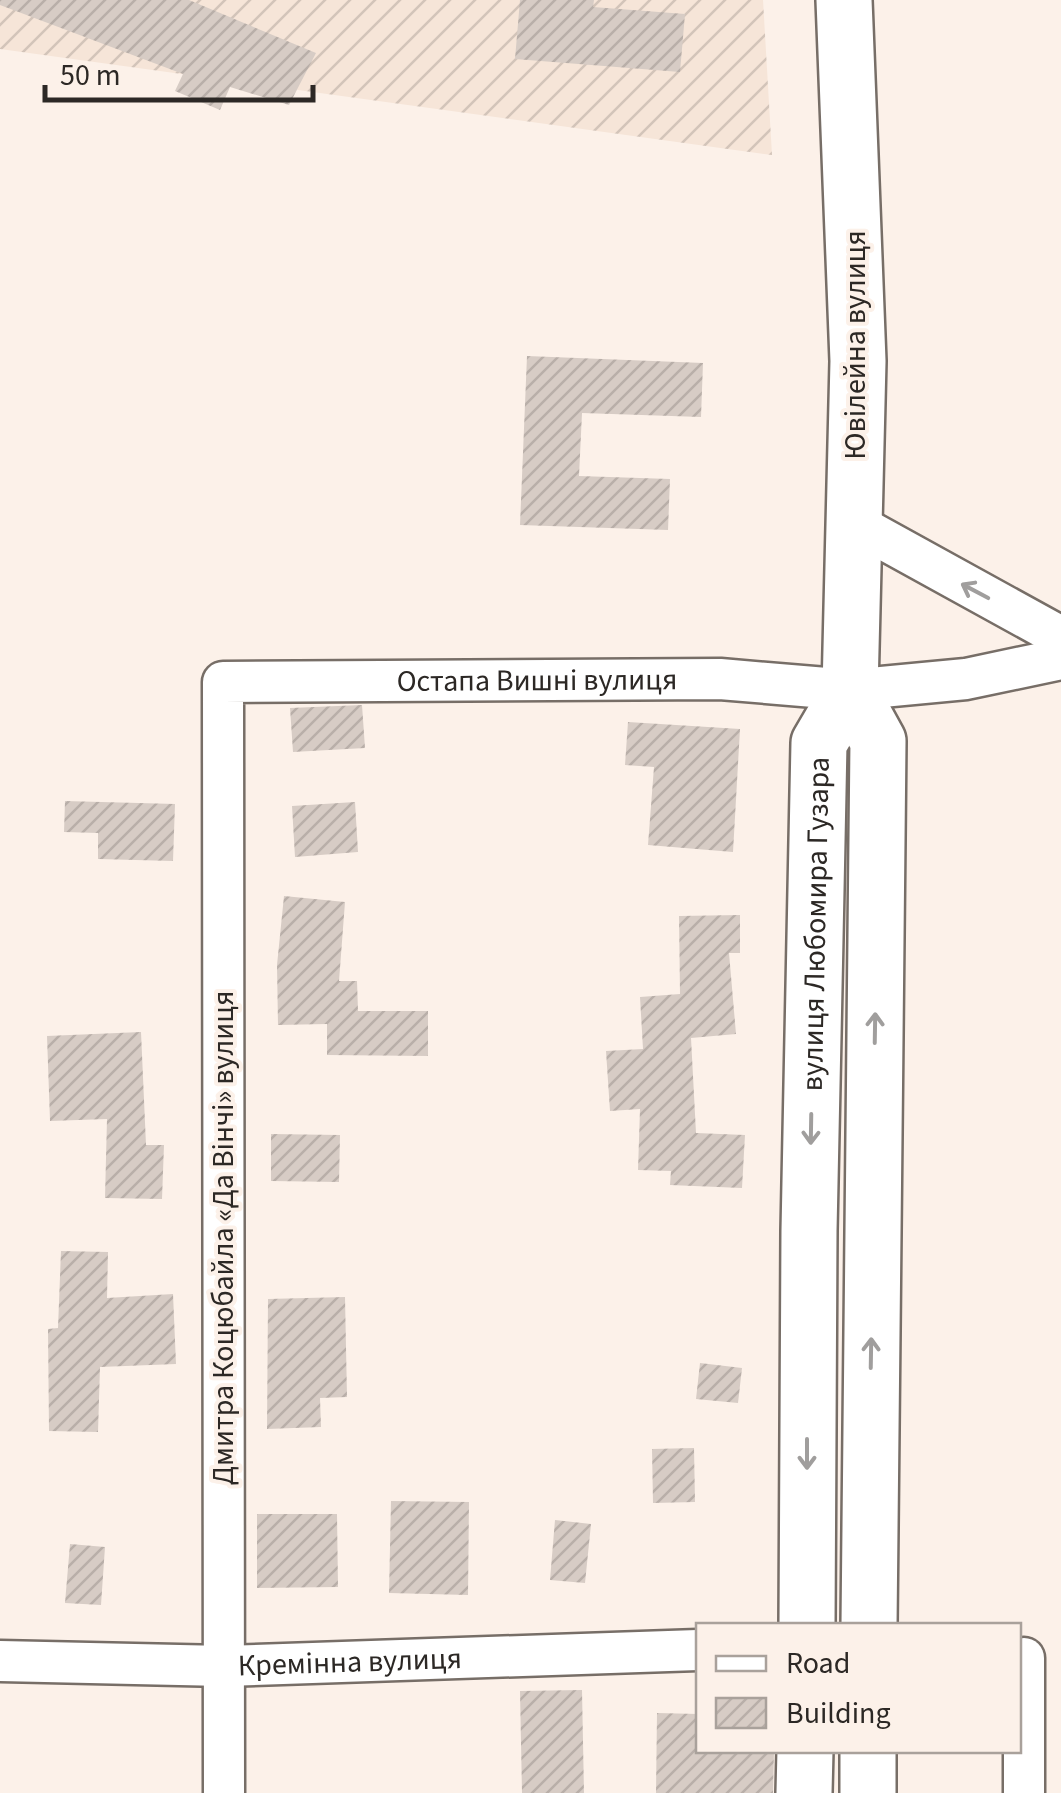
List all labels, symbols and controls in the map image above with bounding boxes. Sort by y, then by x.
scale bar [45,40,312,102]
text: 50 m [60,54,121,97]
street label: Ювілейна вулиця [834,230,877,460]
one-way arrow [961,580,991,600]
street label: Остапа Вишні вулиця [397,658,677,703]
street label: вулиця Любомира Гузара [791,756,841,1092]
street label: Дмитра Коцюбайла «Да Вінчі» вулиця [202,991,245,1485]
one-way arrow [866,1013,884,1046]
one-way arrow [801,1113,820,1145]
one-way arrow [862,1338,880,1370]
one-way arrow [798,1438,817,1470]
legend [696,1623,1021,1753]
street label: Кремінна вулиця [237,1637,463,1688]
text: Road [786,1642,850,1685]
text: Building [786,1692,891,1735]

